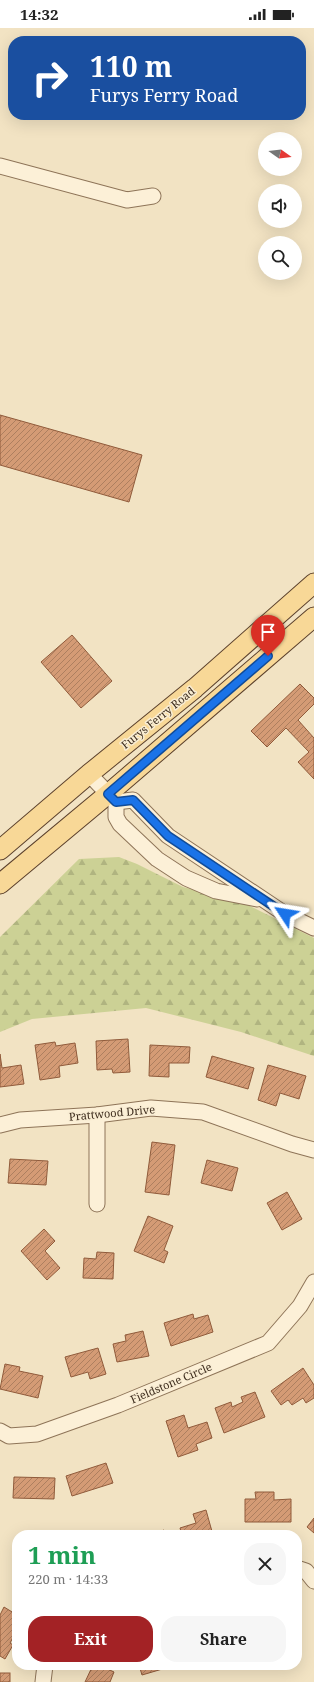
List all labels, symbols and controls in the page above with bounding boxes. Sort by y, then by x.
text: 14:32 [20,4,58,24]
text: 110 m [90,47,172,85]
icon: right [24,52,76,104]
text: Furys Ferry Road [90,83,238,107]
north arrow [258,132,302,176]
map controls [258,132,302,280]
button: sound [258,184,302,228]
button: search [258,236,302,280]
pin [251,615,285,656]
icon: arrive [257,621,279,643]
street label: Furys Ferry Road [118,683,198,752]
position arrow [264,893,306,935]
street label: Prattwood Drive [68,1101,156,1124]
street label: Fieldstone Circle [128,1359,214,1406]
text: 1 min [28,1538,96,1571]
button: close [244,1543,286,1585]
text: 220 m · 14:33 [28,1570,108,1588]
button: Exit [28,1616,153,1662]
button: Share [161,1616,286,1662]

